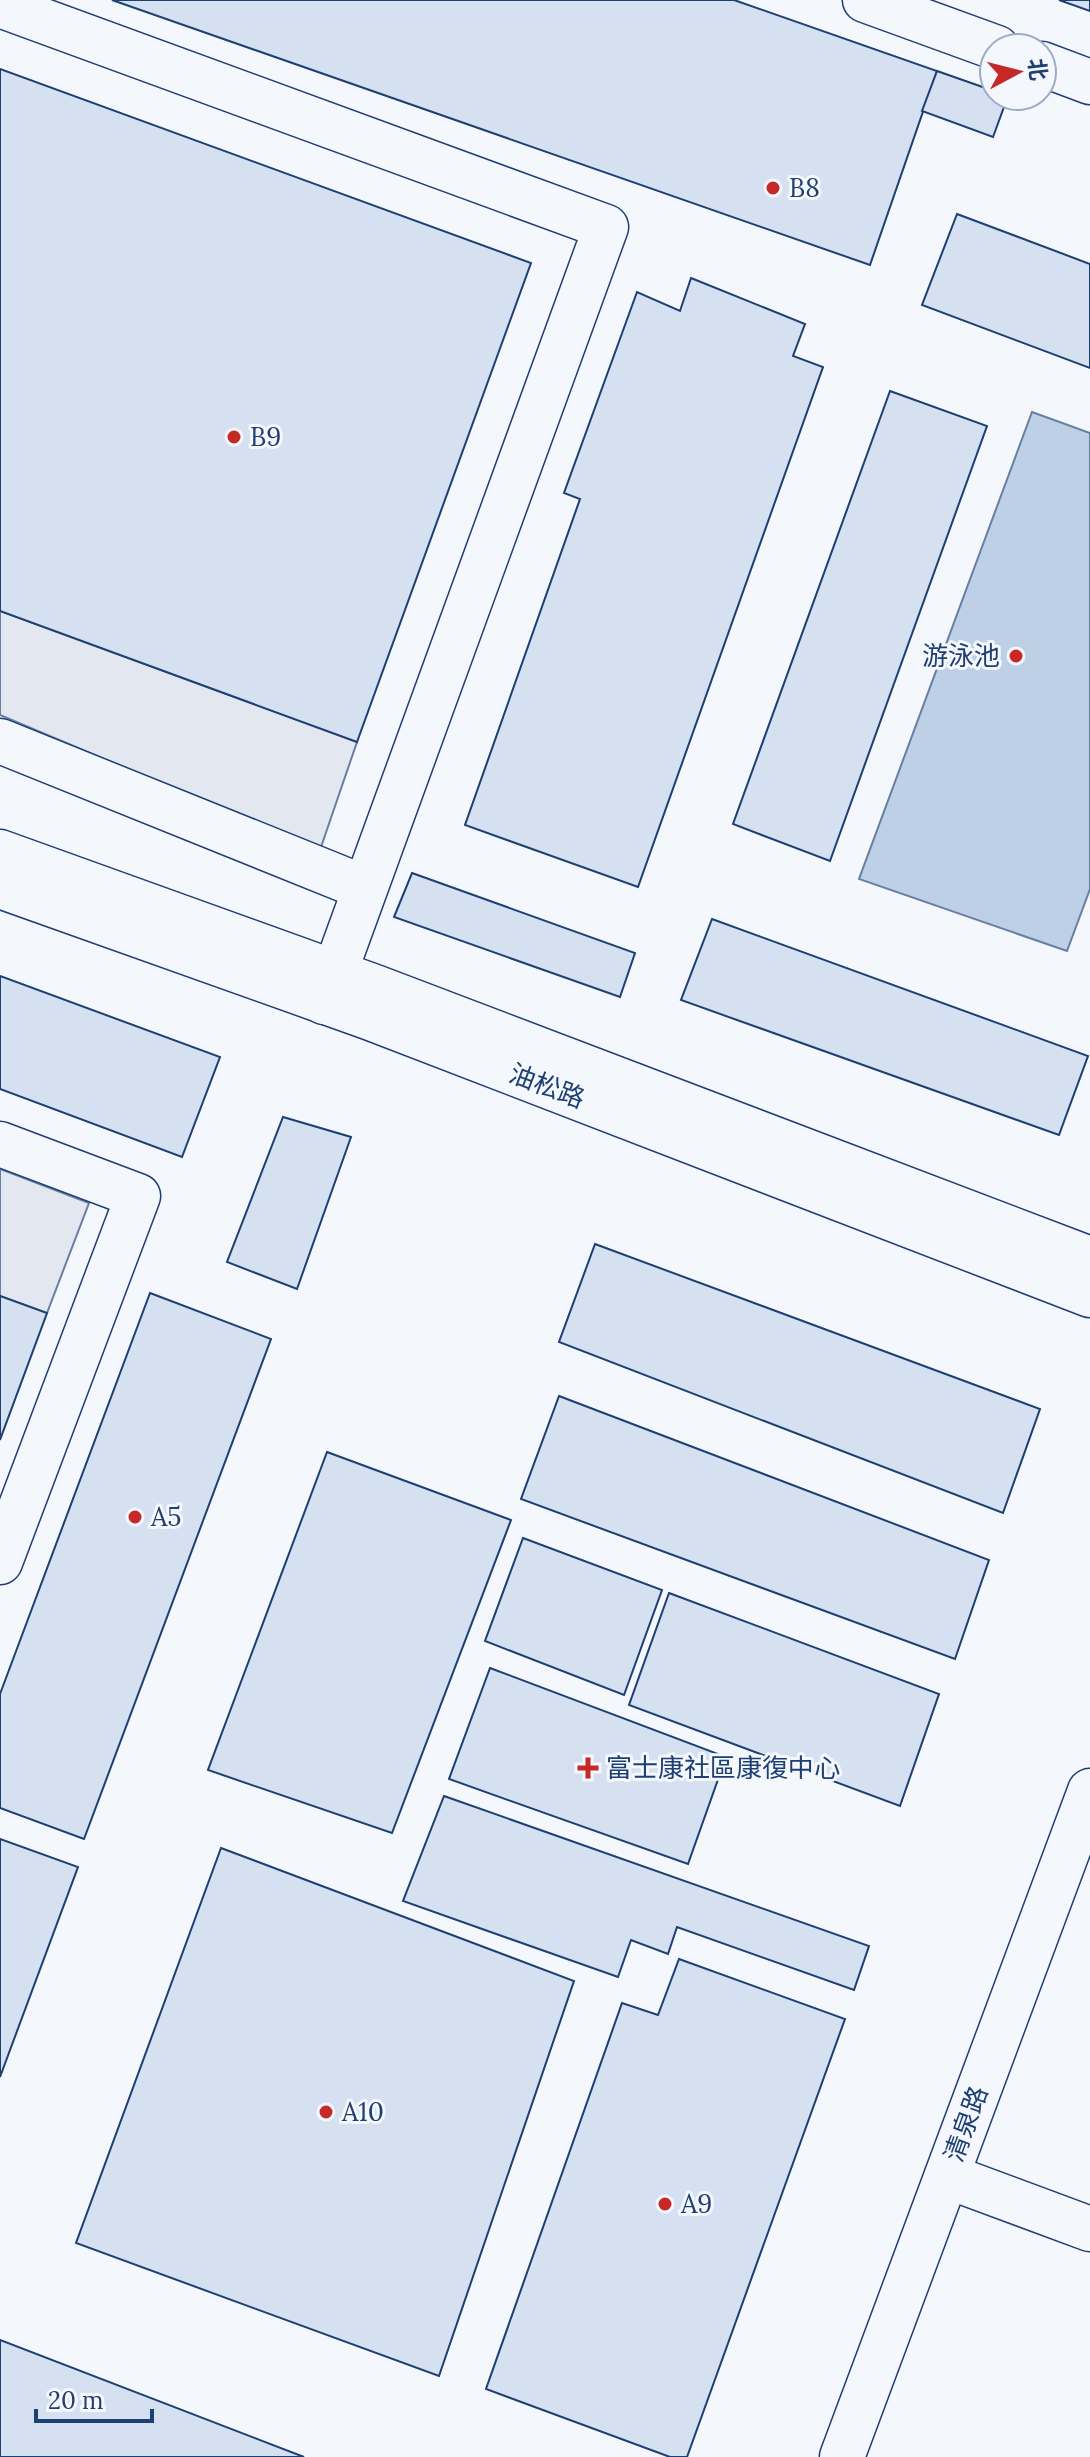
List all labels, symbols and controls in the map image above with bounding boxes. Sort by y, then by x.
north arrow [978,32,1058,112]
text: 北 [1023,57,1053,82]
place label: B8 [789,171,820,204]
marker: B8 [764,179,782,197]
place label: B9 [250,420,281,453]
marker: B9 [225,428,243,446]
place label: 游泳池 [922,639,1000,672]
marker: 游泳池 [1007,647,1025,665]
street label: 油松路 [505,1056,590,1115]
place label: A5 [150,1500,181,1533]
marker: A5 [126,1508,144,1526]
place label: 富士康社區康復中心 [606,1751,840,1784]
marker: 富士康社區康復中心 [577,1757,599,1779]
street label: 清泉路 [937,2082,994,2166]
place label: A10 [341,2095,384,2128]
marker: A10 [317,2103,335,2121]
place label: A9 [680,2187,712,2220]
marker: A9 [656,2195,674,2213]
scale bar [36,2373,152,2423]
text: 20 m [48,2385,104,2416]

